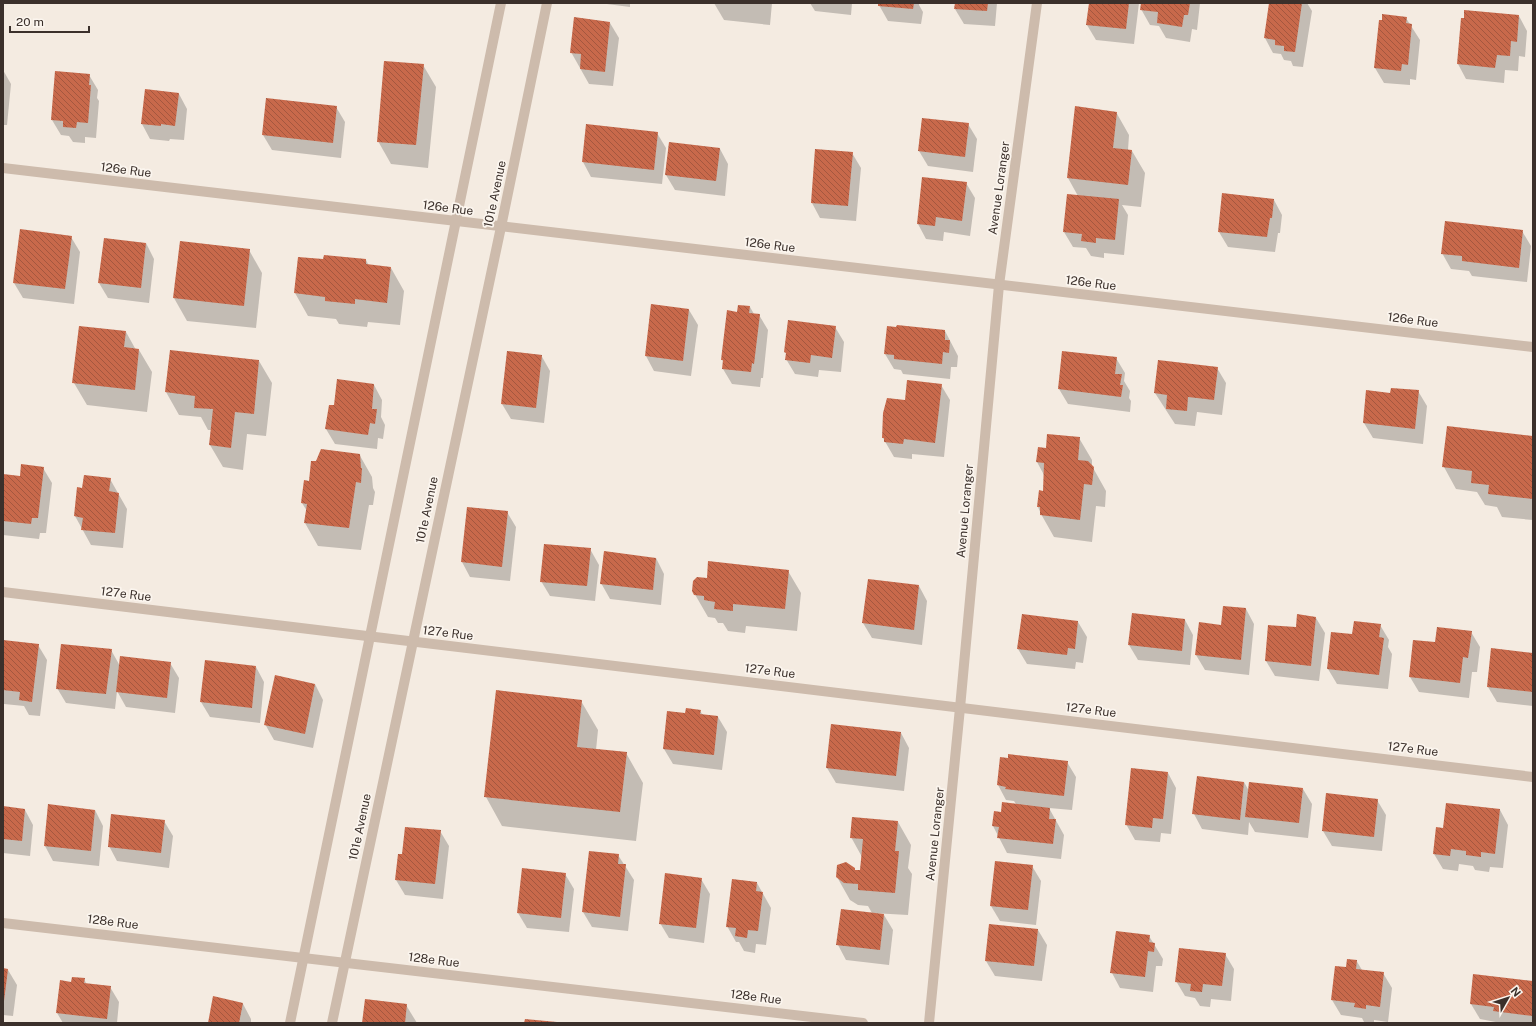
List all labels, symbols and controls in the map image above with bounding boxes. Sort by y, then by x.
scale bar [10,8,89,34]
text: 20 m [16,15,44,29]
street label: Avenue Loranger [986,140,1013,236]
street label: 101e Avenue [481,159,509,229]
street label: 126e Rue [100,160,152,180]
street label: 126e Rue [422,198,474,218]
street label: 126e Rue [744,235,796,255]
street label: 126e Rue [1065,273,1117,293]
street label: 126e Rue [1387,310,1439,330]
street label: Avenue Loranger [954,463,976,559]
street label: 101e Avenue [413,475,441,545]
street label: 127e Rue [100,584,152,604]
street label: 127e Rue [422,623,474,643]
street label: 127e Rue [744,661,796,681]
street label: 127e Rue [1065,700,1117,720]
street label: 127e Rue [1387,739,1439,759]
street label: Avenue Loranger [923,786,947,882]
street label: 101e Avenue [346,792,374,862]
street label: 128e Rue [87,912,139,932]
street label: 128e Rue [408,950,460,970]
north arrow [1488,978,1528,1018]
text: N [1508,985,1523,999]
street label: 128e Rue [730,987,782,1007]

